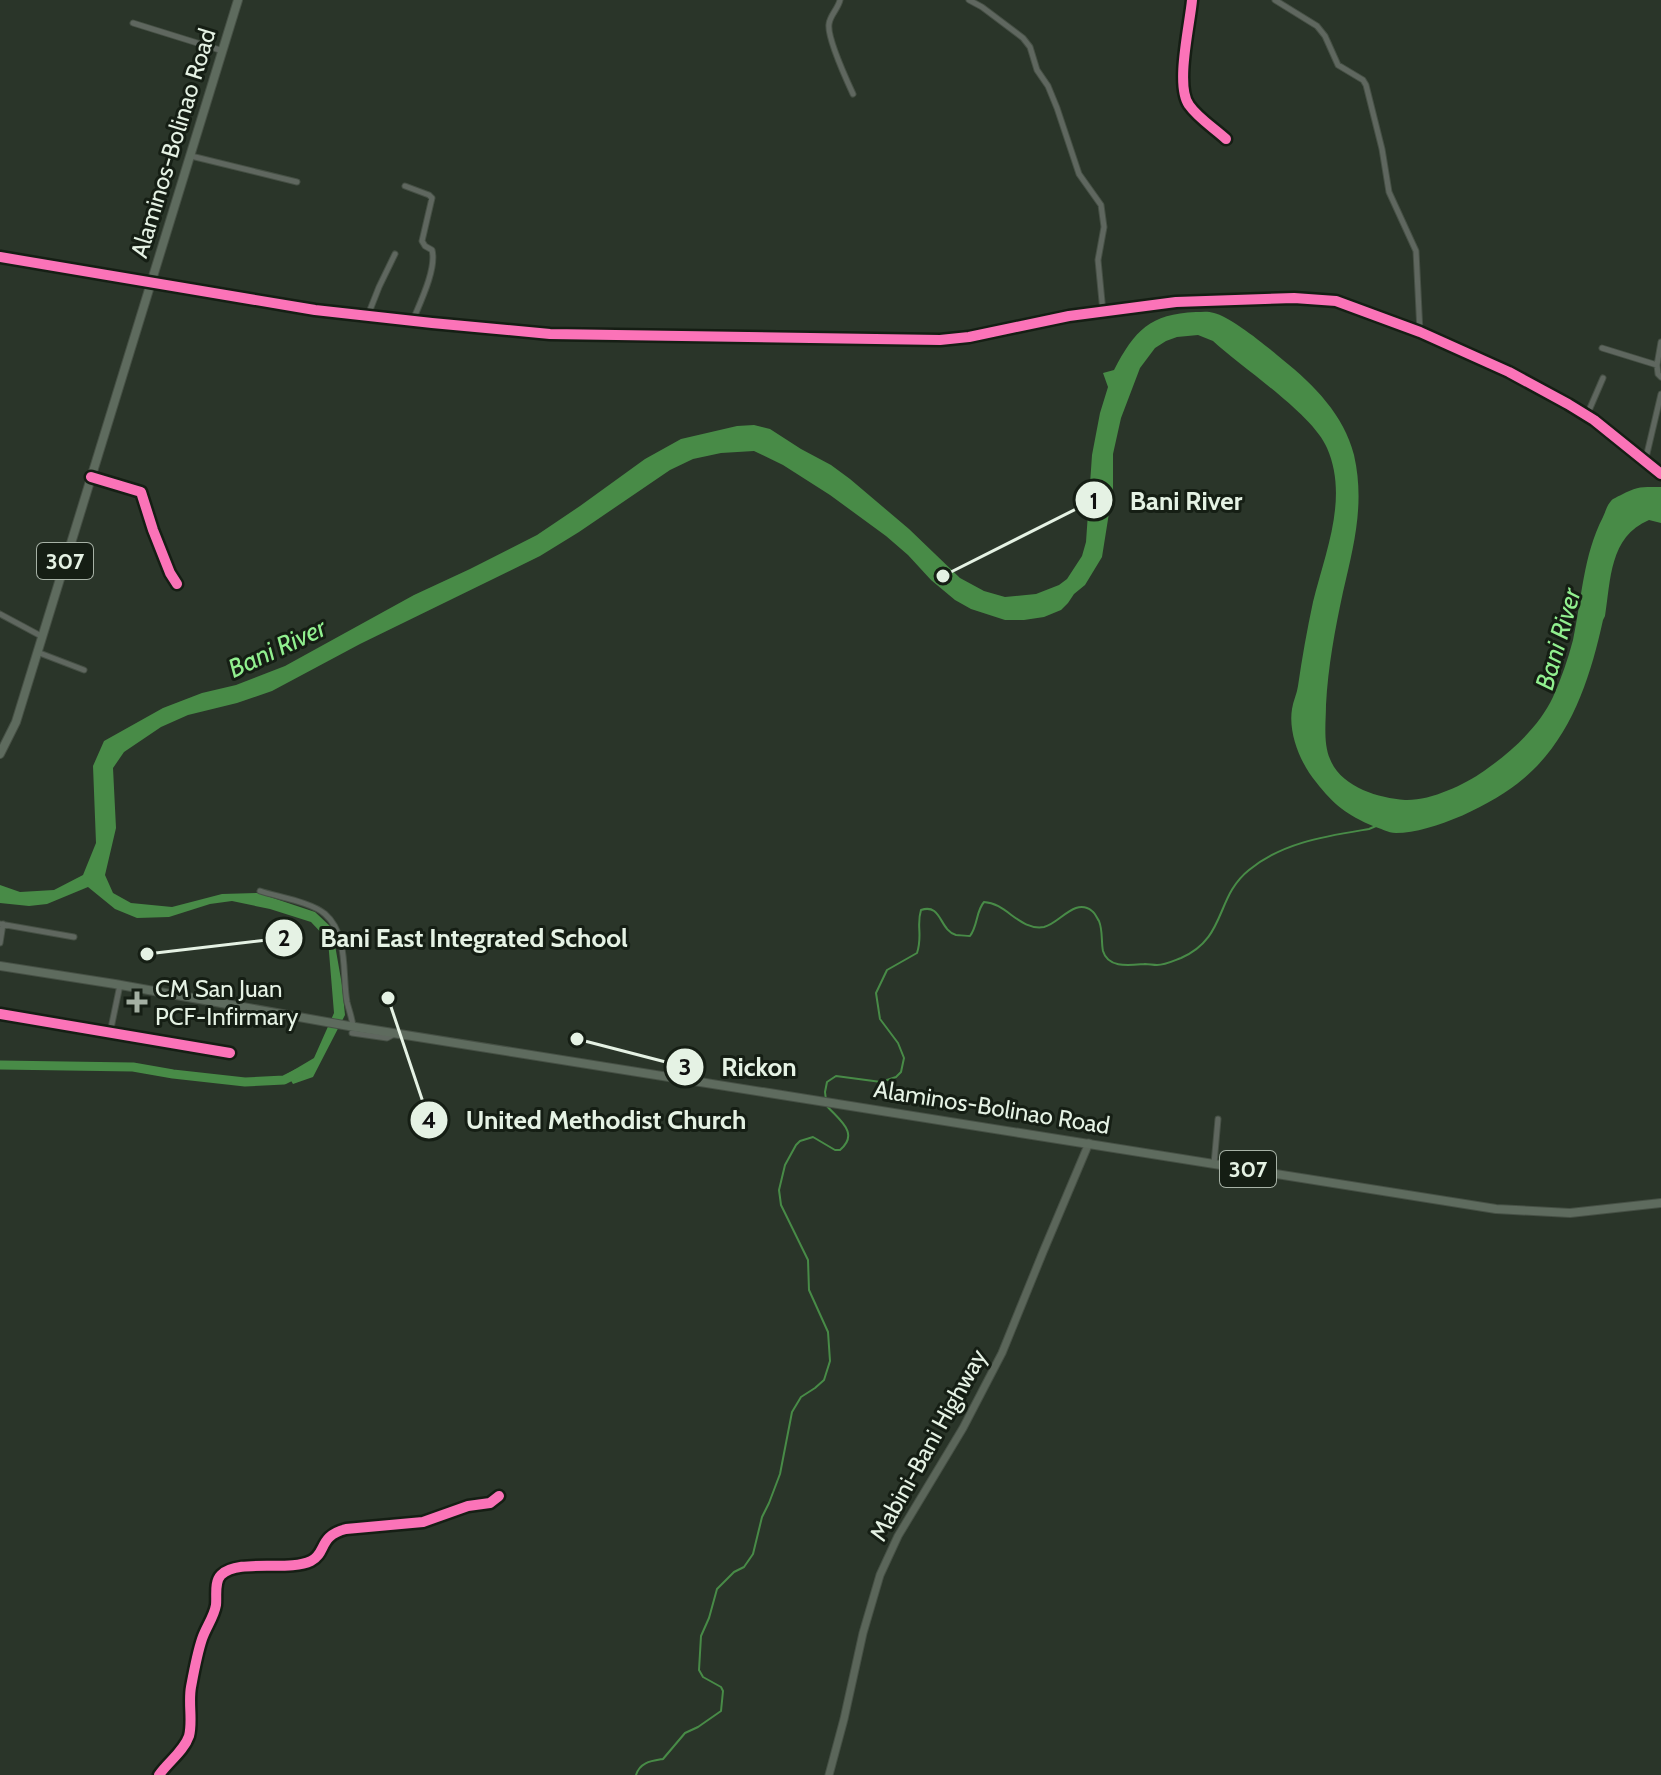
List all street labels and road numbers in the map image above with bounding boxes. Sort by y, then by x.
street label: Alaminos-Bolinao Road [124,25,222,261]
road number: 307 [37,543,93,579]
street label: Alaminos-Bolinao Road [872,1074,1112,1140]
road number: 307 [1220,1151,1276,1187]
street label: Mabini-Bani Highway [863,1344,993,1546]

